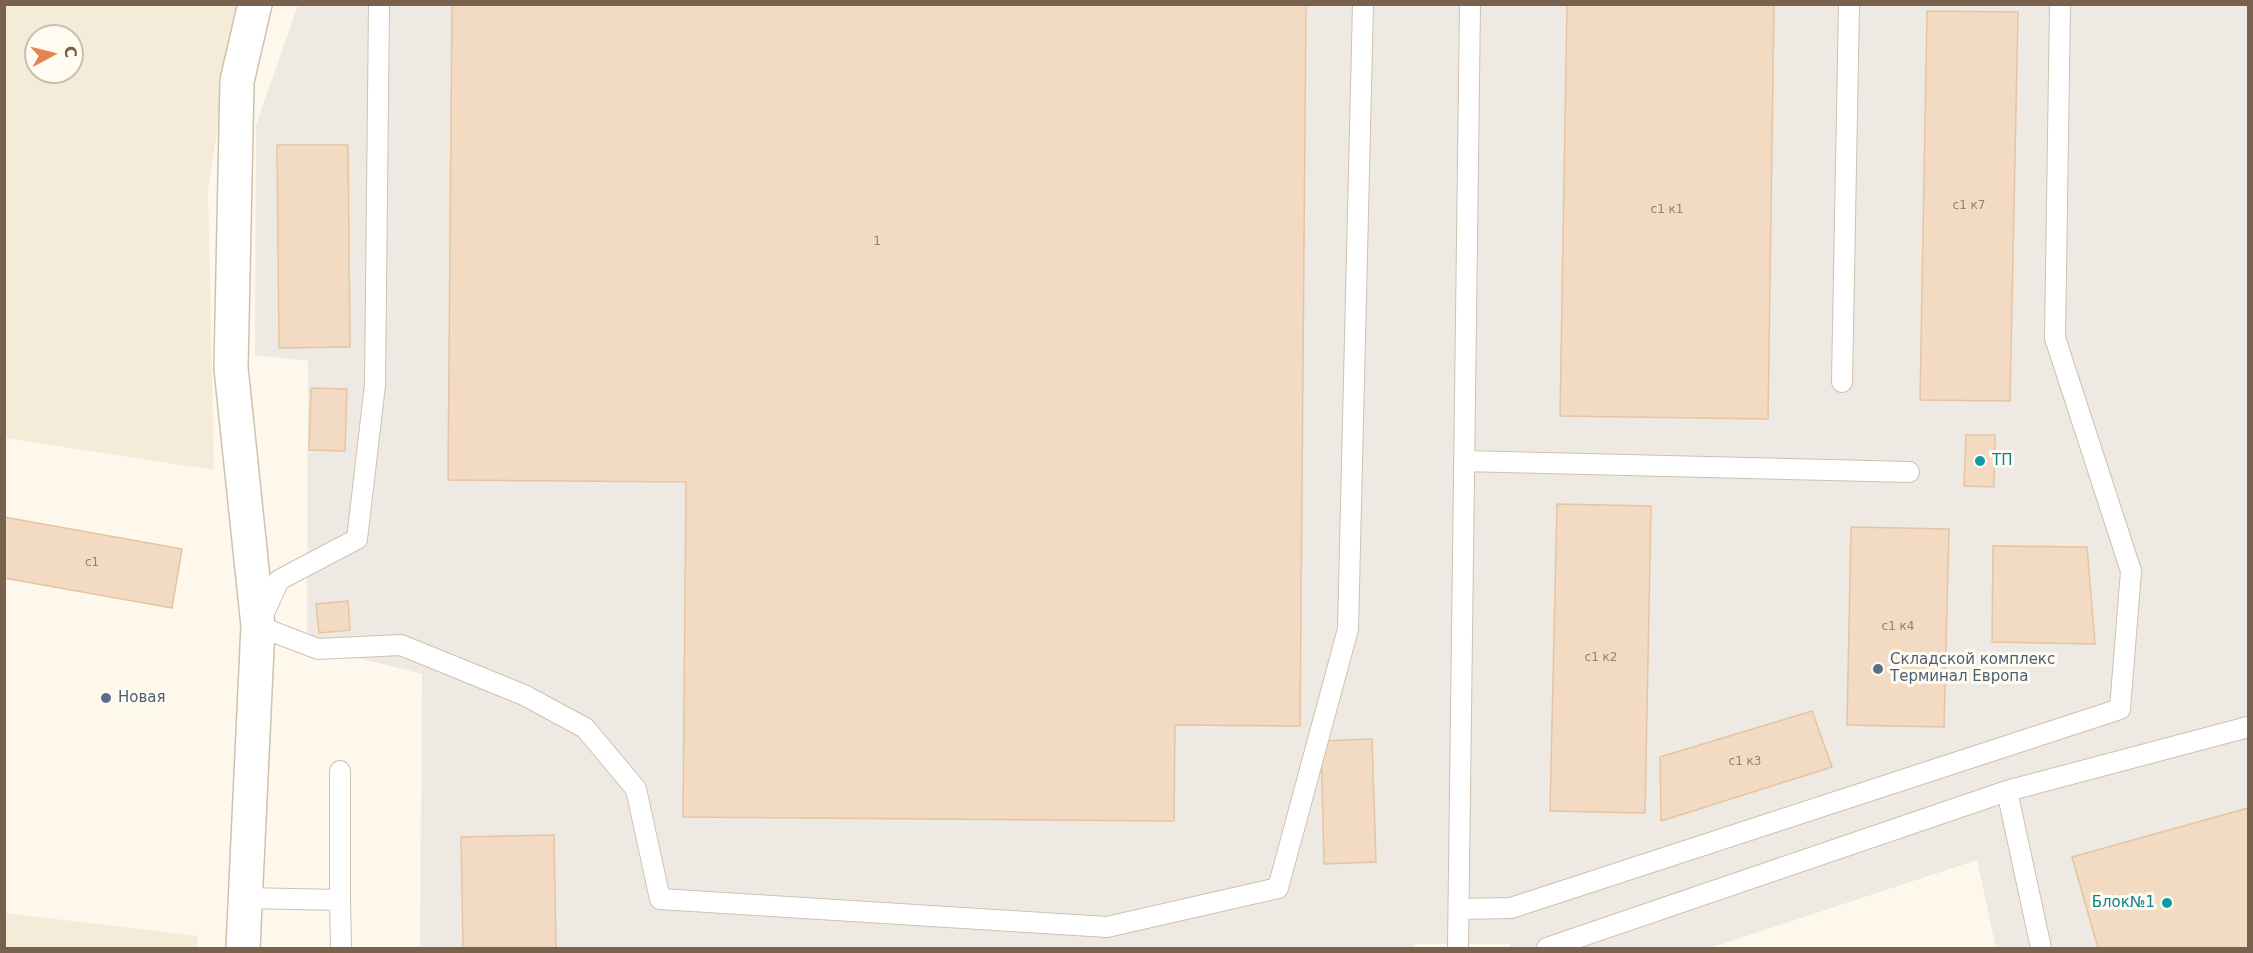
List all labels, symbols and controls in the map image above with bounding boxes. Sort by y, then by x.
north arrow [24,24,84,84]
text: С [60,45,81,59]
house number: с1 к7 [1953,199,1985,213]
house number: с1 к1 [1651,203,1683,217]
house number: 1 [873,235,881,249]
place label: ТП [1992,452,2012,470]
marker: ТП [1973,454,1987,468]
house number: с1 [85,556,99,570]
house number: с1 к4 [1882,620,1914,634]
house number: с1 к2 [1585,651,1617,665]
place label: Складской комплекс Терминал Европа [1890,651,2055,686]
marker: Складской комплекс Терминал Европа [1871,662,1885,676]
place label: Новая [118,689,166,707]
marker: Новая [99,691,113,705]
house number: с1 к3 [1729,755,1761,769]
place label: Блок№1 [2092,894,2155,912]
marker: Блок№1 [2160,896,2174,910]

